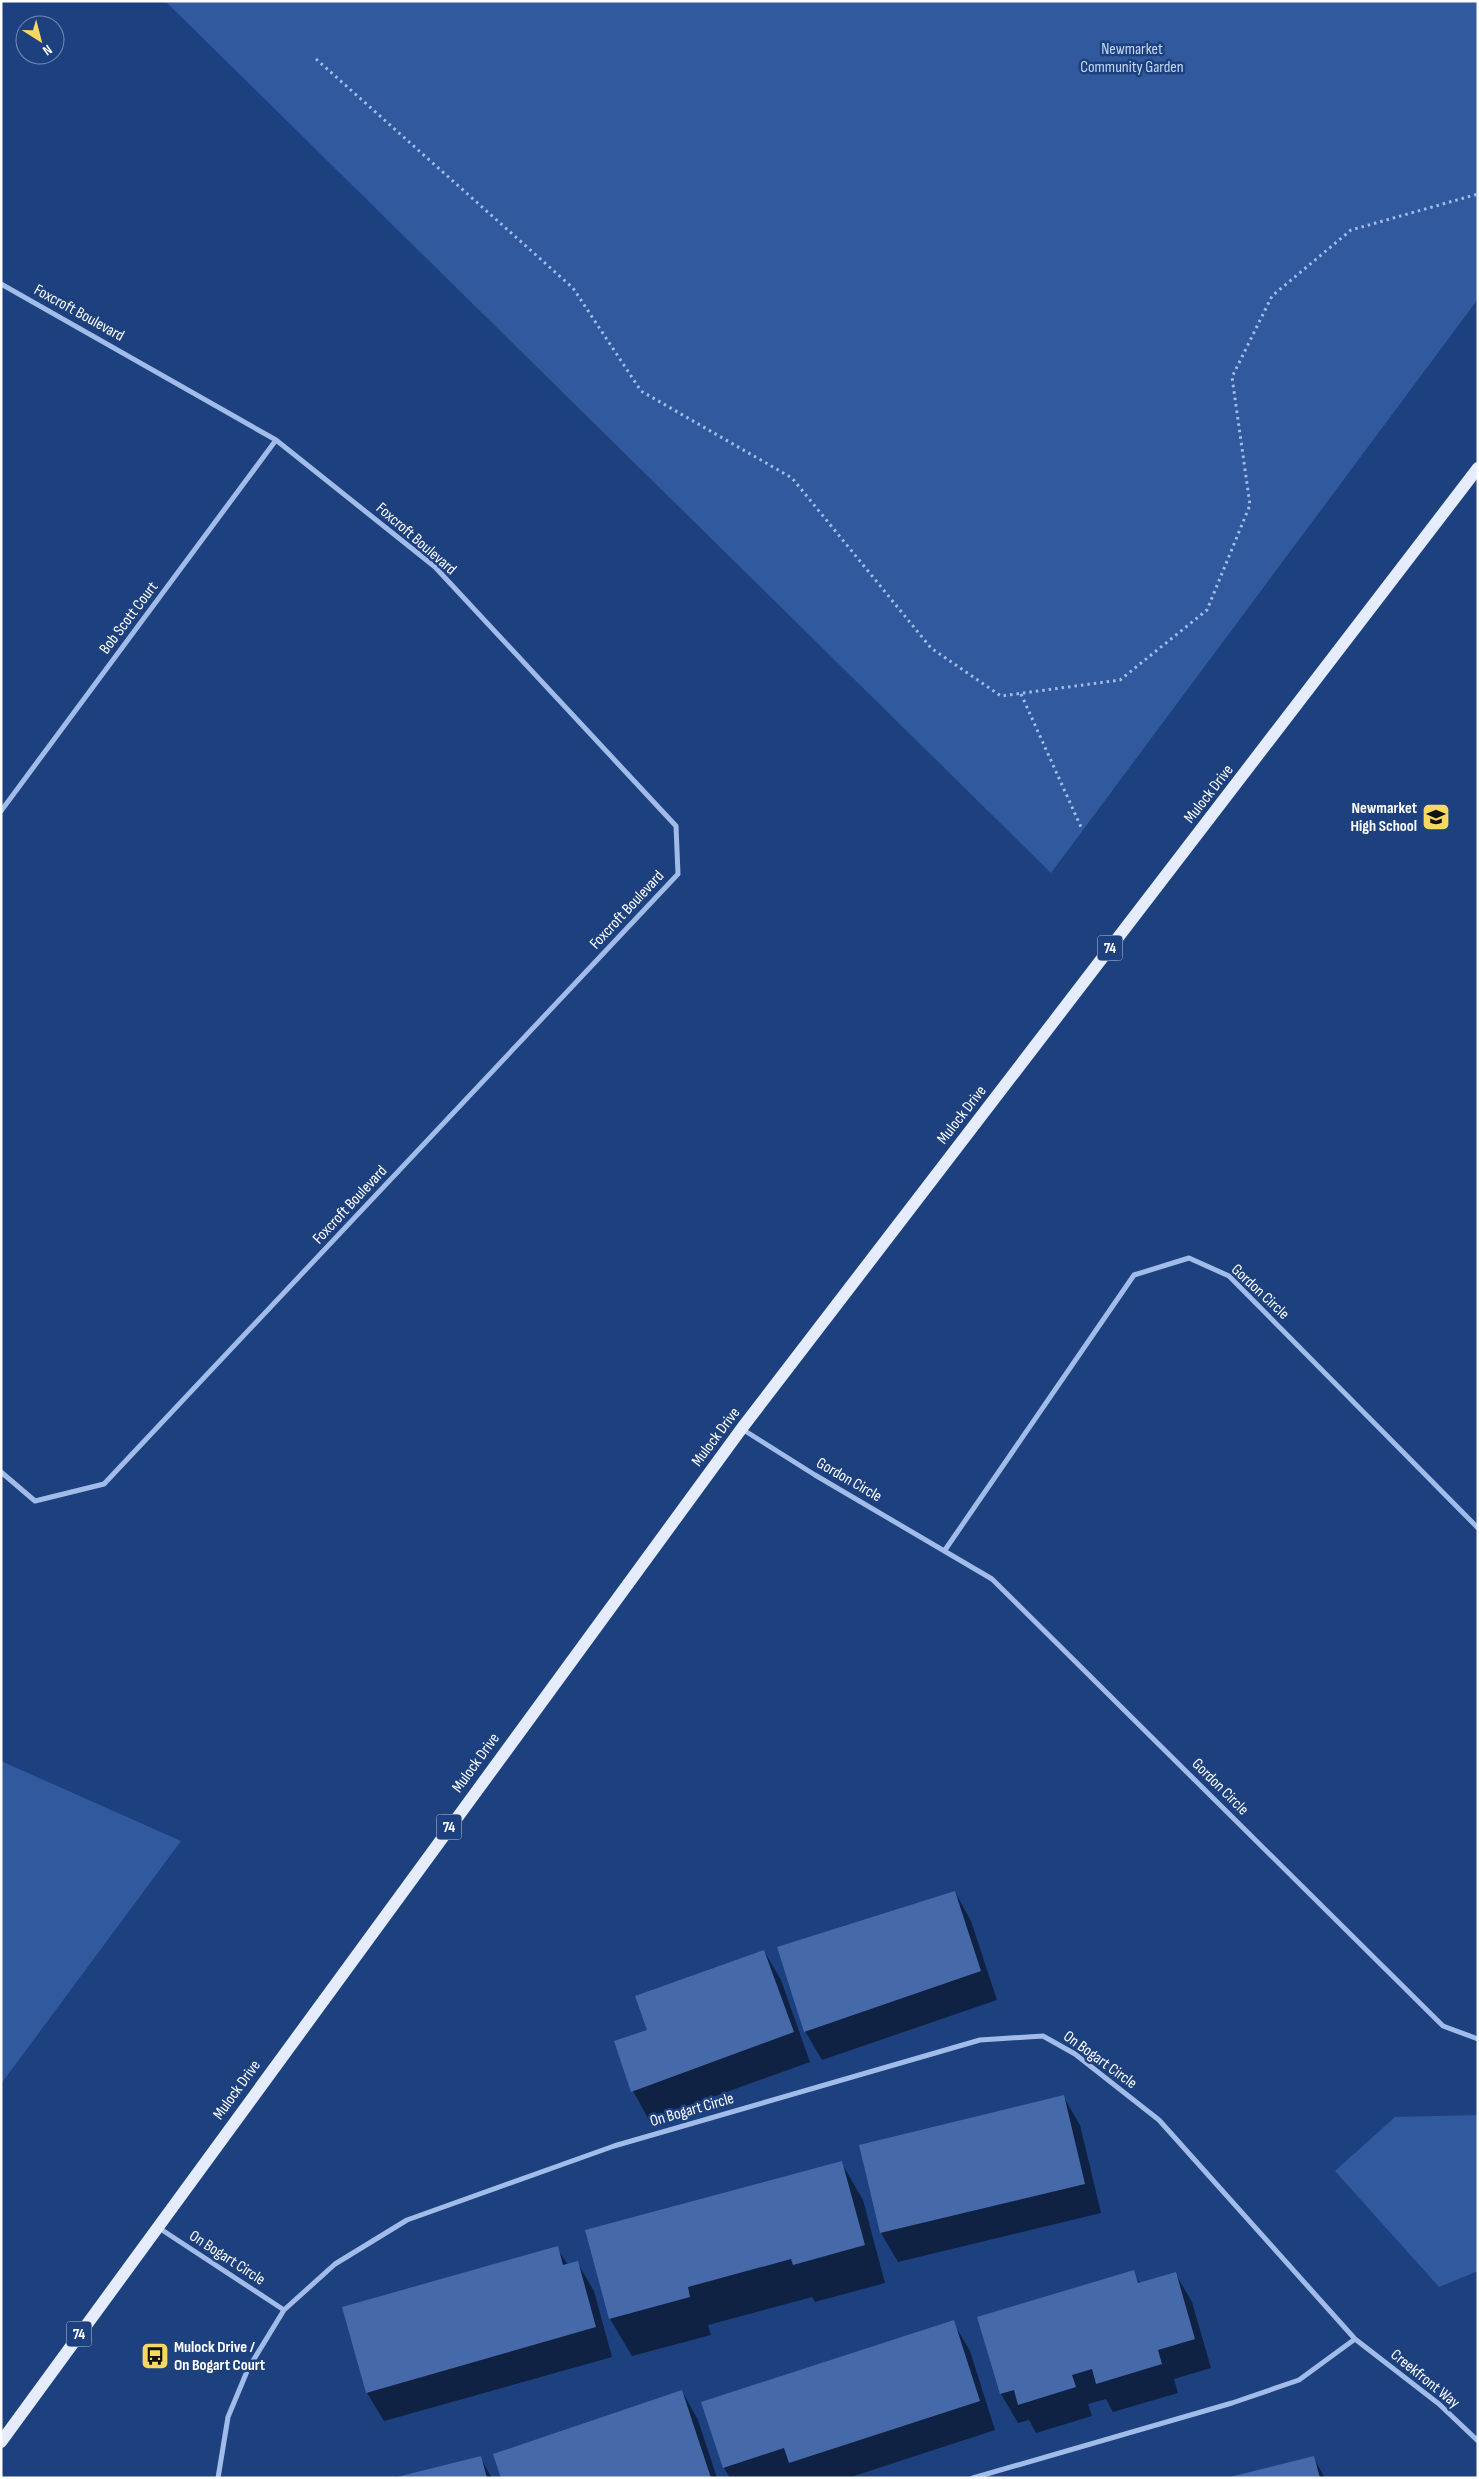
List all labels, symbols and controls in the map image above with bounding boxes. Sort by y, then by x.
north arrow [15,15,65,65]
park label: Newmarket Community Garden [1080,40,1184,77]
text: N [39,41,55,59]
street label: Foxcroft Boulevard [31,280,127,346]
street label: Foxcroft Boulevard [372,499,460,579]
street label: Bob Scott Court [96,578,162,658]
street label: Mulock Drive [1180,761,1238,827]
place label: Newmarket High School [1351,799,1417,836]
school or university icon: Newmarket High School [1421,802,1451,832]
street label: Foxcroft Boulevard [586,867,668,953]
road number: 74 [1098,936,1122,960]
street label: Mulock Drive [933,1082,991,1148]
street label: Foxcroft Boulevard [309,1162,391,1248]
street label: Gordon Circle [1227,1260,1293,1324]
street label: Mulock Drive [688,1404,744,1470]
street label: Gordon Circle [813,1454,885,1506]
street label: Mulock Drive [448,1730,504,1796]
street label: Gordon Circle [1188,1755,1252,1819]
road number: 74 [436,1814,462,1840]
street label: On Bogart Circle [1059,2027,1141,2093]
street label: Mulock Drive [209,2057,265,2123]
street label: On Bogart Circle [648,2089,736,2131]
street label: On Bogart Circle [186,2226,268,2290]
road number: 74 [66,2322,92,2346]
place label: Mulock Drive / On Bogart Court [174,2338,265,2375]
bus stop icon: Mulock Drive / On Bogart Court [140,2341,170,2371]
street label: Creekfront Way [1387,2345,1463,2413]

